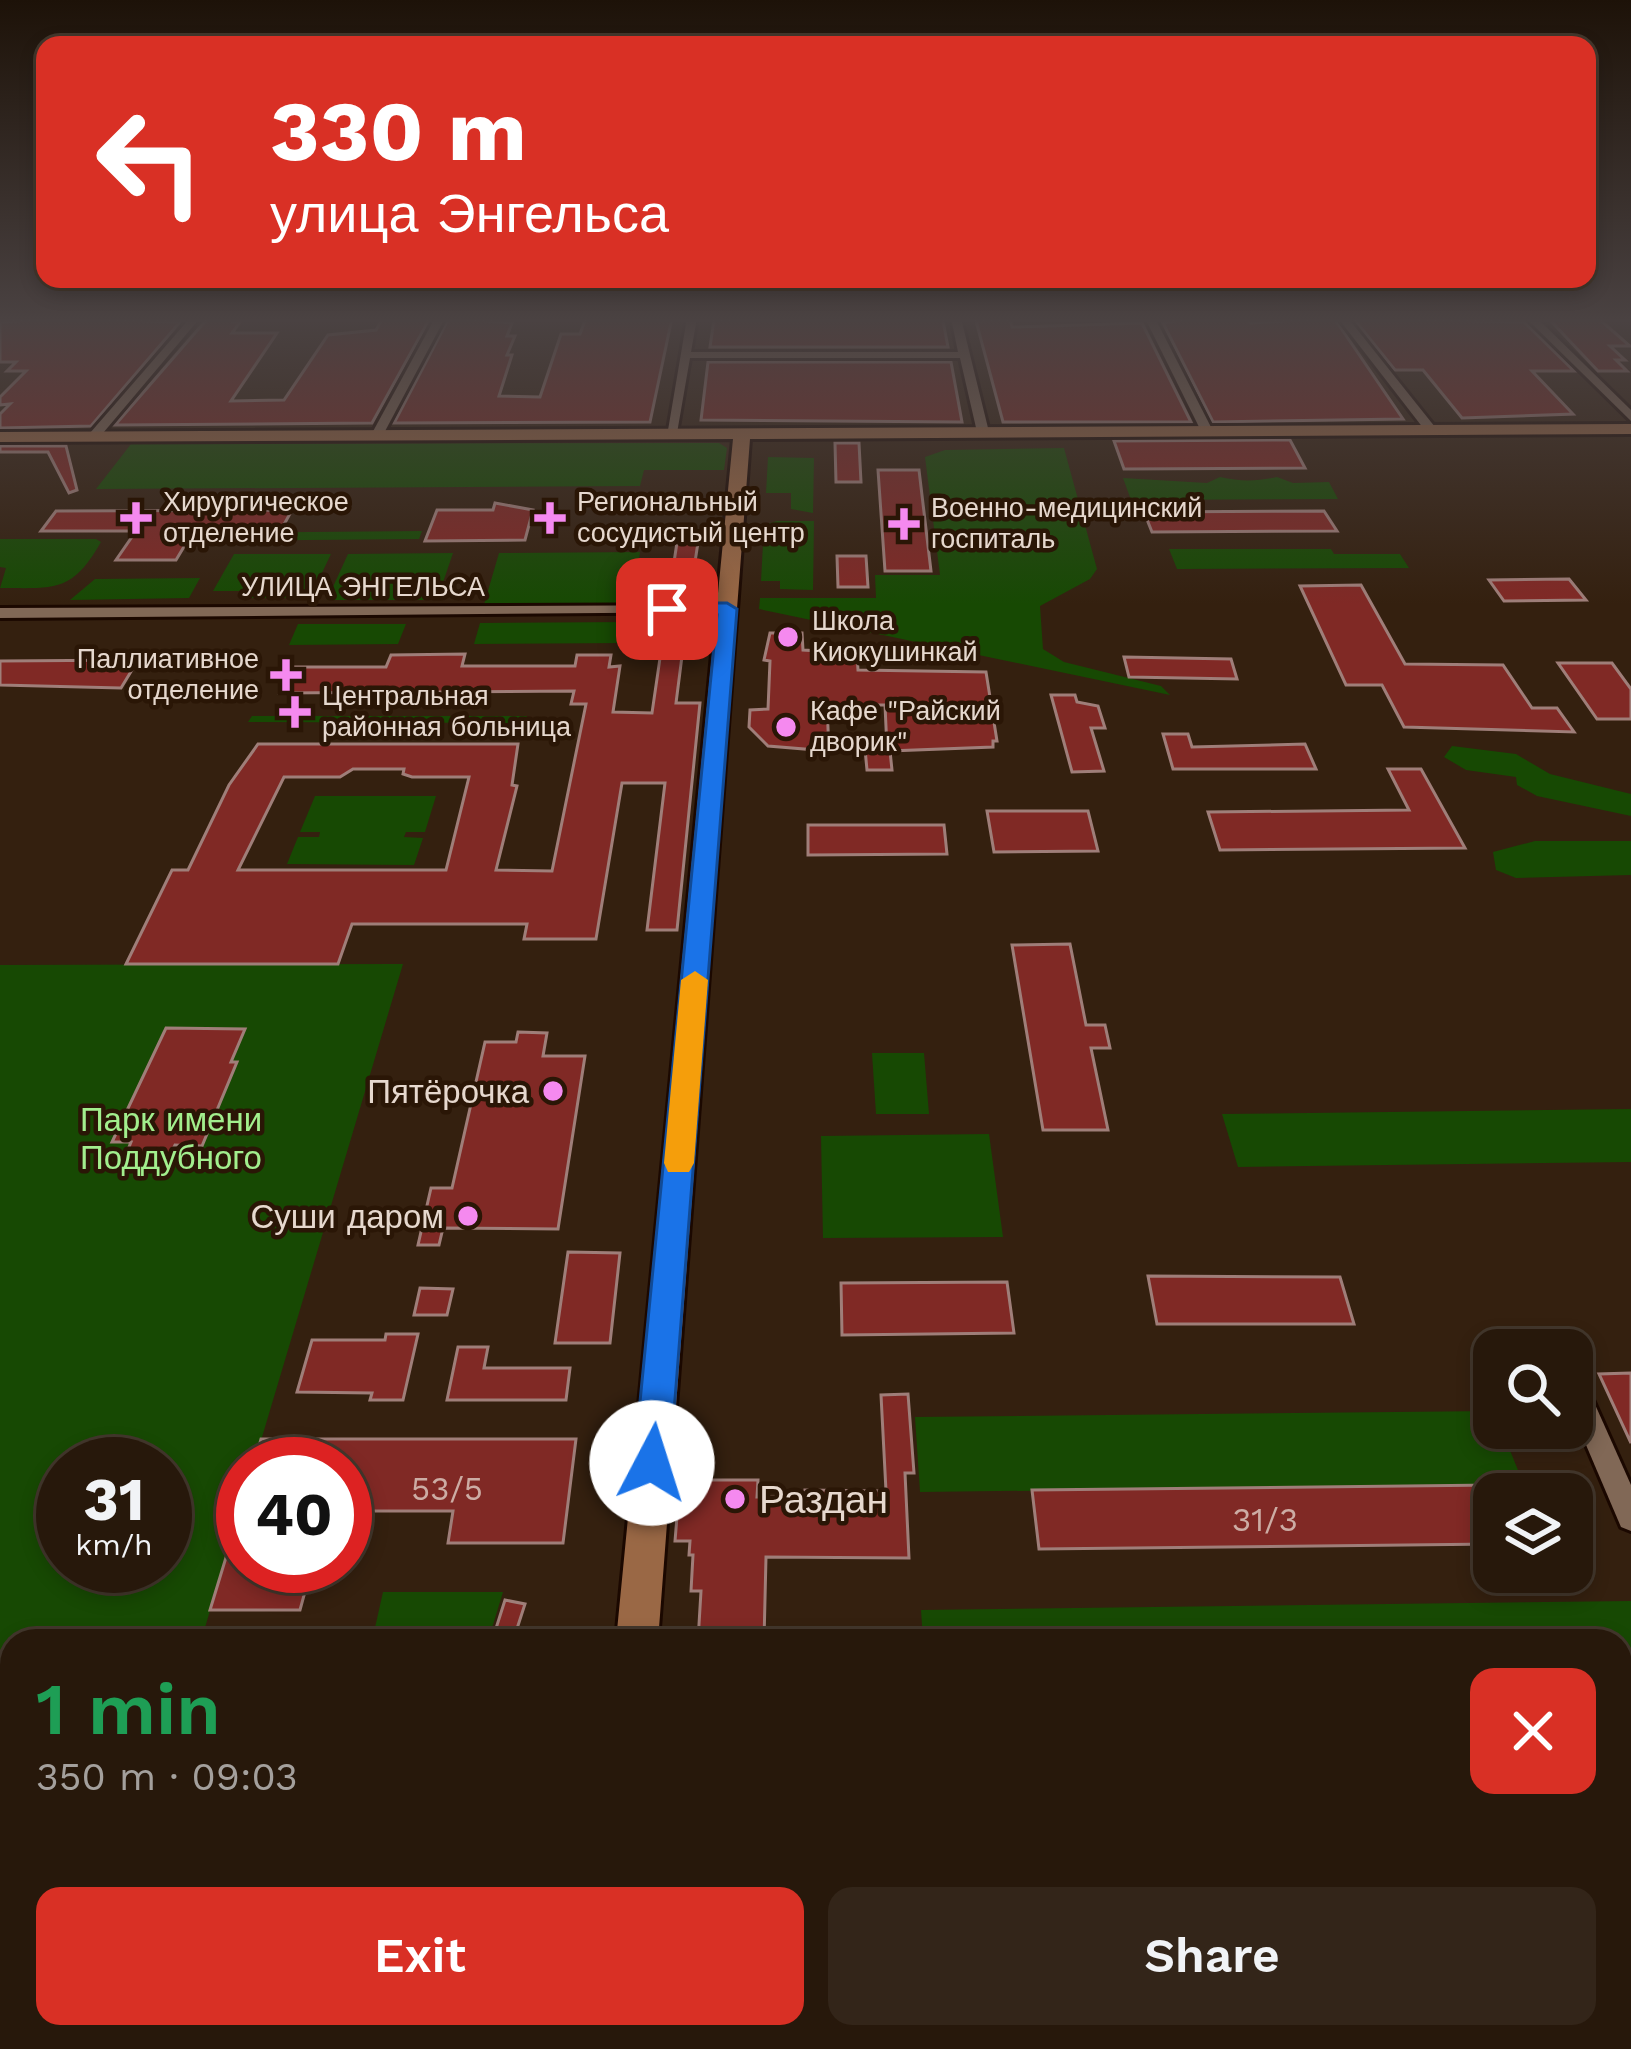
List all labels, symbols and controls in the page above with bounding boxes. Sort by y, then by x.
text: 330 m [270,82,527,180]
icon: left [72,84,228,240]
text: улица Энгельса [270,182,669,245]
place label: Хирургическое отделение [163,486,349,549]
place label: Региональный сосудистый центр [577,486,805,549]
place label: Военно-медицинский госпиталь [931,492,1202,555]
marker: Хирургическое отделение [120,502,152,534]
marker: Региональный сосудистый центр [534,502,566,534]
marker: Военно-медицинский госпиталь [888,508,920,540]
pin [616,558,718,660]
street label: УЛИЦА ЭНГЕЛЬСА [241,571,485,603]
icon: arrive [634,576,700,642]
place label: Школа Киокушинкай [812,605,978,668]
marker: Школа Киокушинкай [775,624,801,650]
place label: Паллиативное отделение [77,643,259,706]
marker: Паллиативное отделение [270,659,302,691]
place label: Центральная районная больница [322,680,572,743]
place label: Кафе "Райский дворик" [810,695,1001,758]
marker: Центральная районная больница [279,696,311,728]
marker: Кафе "Райский дворик" [773,714,799,740]
place label: Пятёрочка [367,1072,530,1111]
marker: Пятёрочка [540,1078,566,1104]
park label: Парк имени Поддубного [80,1100,262,1177]
place label: Суши даром [251,1197,444,1236]
marker: Суши даром [455,1203,481,1229]
map controls [1473,1329,1593,1593]
button: search [1473,1329,1593,1449]
position arrow [589,1400,715,1526]
speed limit sign: 40 [216,1437,372,1593]
text: 31 [83,1464,145,1535]
house number: 53/5 [411,1469,483,1508]
button: layers [1473,1473,1593,1593]
place label: Раздан [759,1477,888,1522]
marker: Раздан [722,1486,748,1512]
house number: 31/3 [1232,1500,1298,1539]
text: km/h [75,1527,153,1562]
text: 1 min [36,1667,221,1751]
button: close [1470,1668,1596,1794]
text: 350 m · 09:03 [36,1754,298,1799]
button: Exit [36,1887,804,2025]
button: Share [828,1887,1596,2025]

